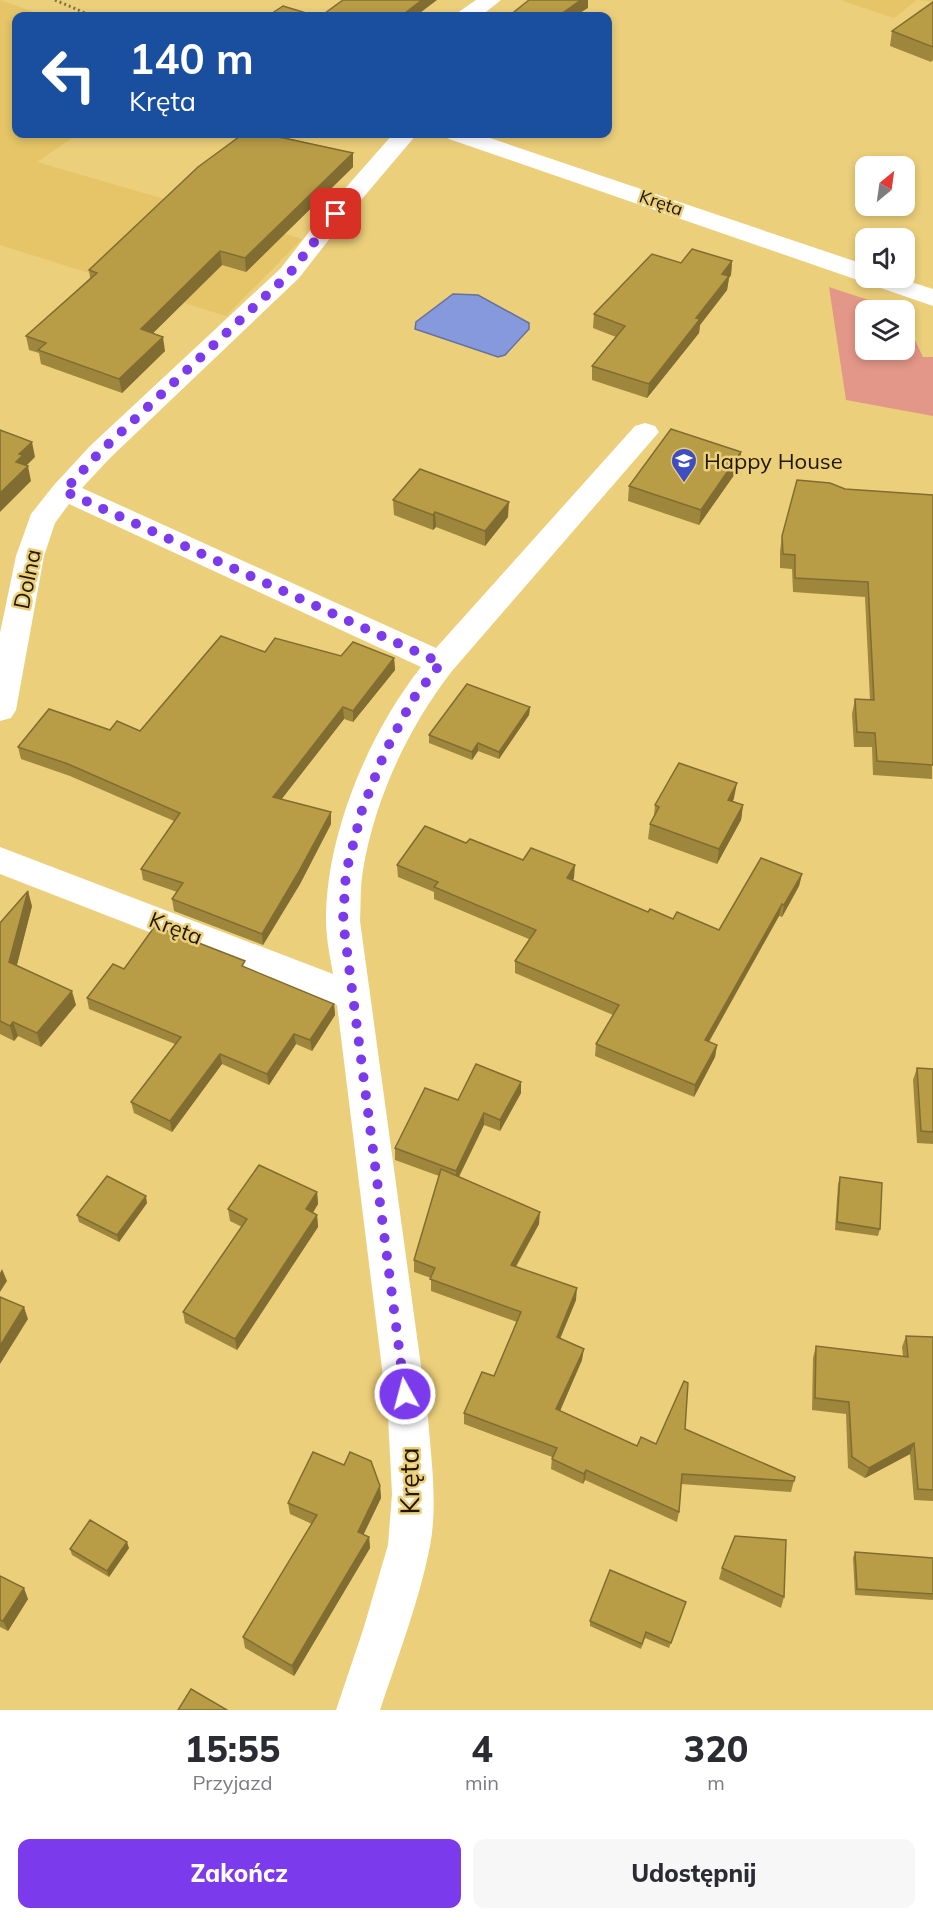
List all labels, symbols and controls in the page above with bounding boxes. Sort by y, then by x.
text: 140 m [129,32,254,85]
icon: left [30,36,108,114]
text: Kręta [129,84,196,118]
north arrow [855,156,915,216]
map controls [855,156,915,360]
street label: Kręta [636,184,686,221]
pin [310,188,361,239]
icon: arrive [319,197,352,230]
button: sound [855,228,915,288]
button: layers [855,300,915,360]
school or university icon: Happy House [669,446,699,484]
place label: Happy House [704,447,843,475]
street label: Dolna [7,547,47,611]
street label: Kręta [145,905,207,951]
position arrow [373,1362,437,1426]
street label: Kręta [391,1447,427,1515]
text: 15:55 [185,1726,280,1771]
text: 4 [471,1726,493,1771]
text: 320 [684,1726,748,1771]
text: Przyjazd [193,1770,272,1795]
text: min [465,1770,499,1795]
text: m [707,1770,725,1795]
button: Zakończ [18,1839,461,1908]
button: Udostępnij [473,1839,915,1908]

